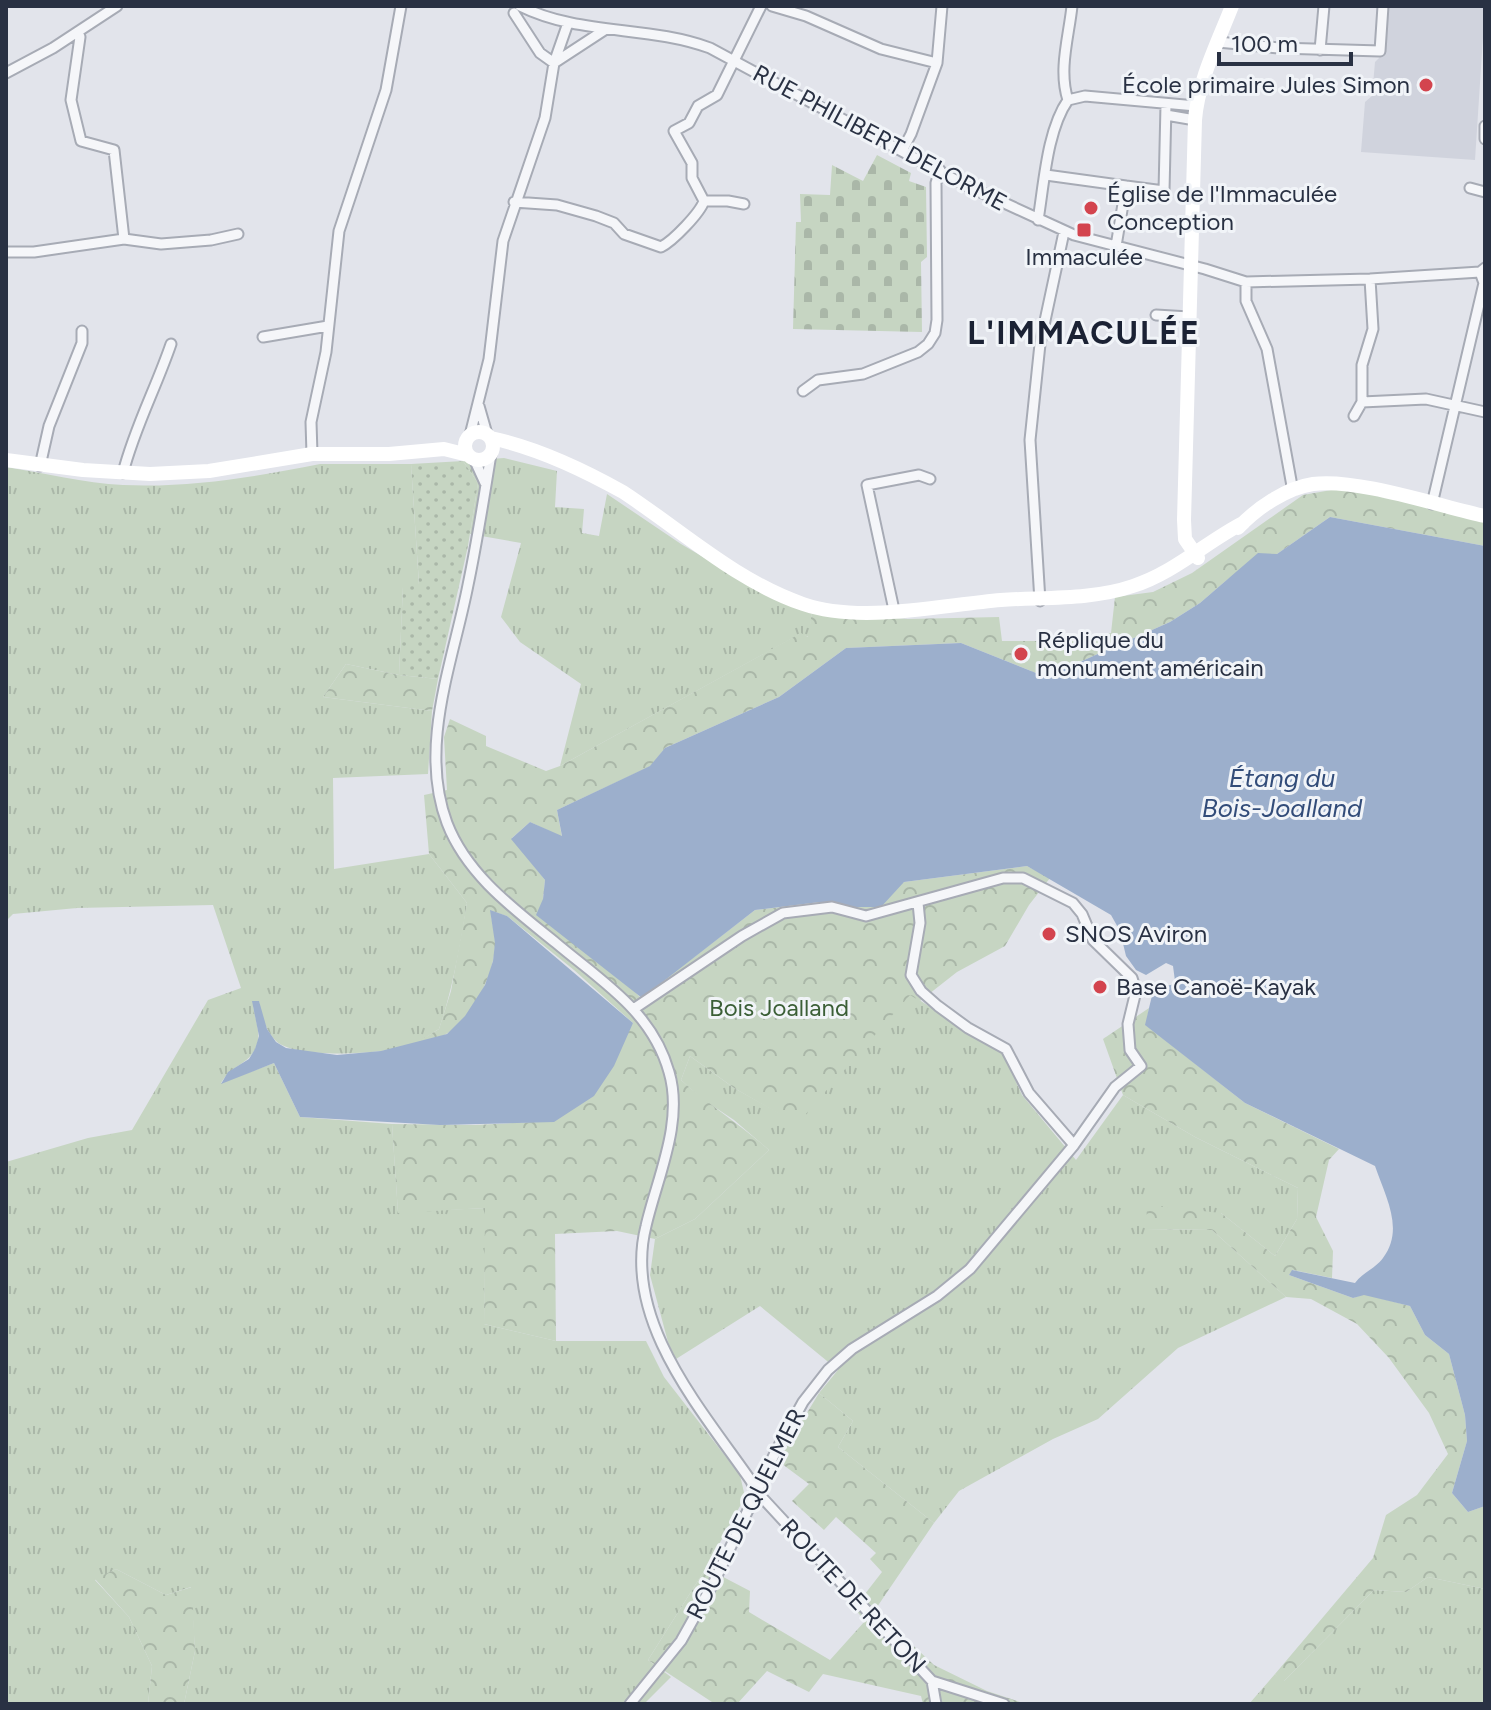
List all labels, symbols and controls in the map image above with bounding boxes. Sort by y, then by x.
scale bar [1219,16,1351,66]
text: 100 m [1231,29,1298,58]
street label: RUE PHILIBERT DELORME [748,58,1012,217]
place label: École primaire Jules Simon [1122,70,1410,99]
marker: École primaire Jules Simon [1417,76,1435,94]
place label: Église de l'Immaculée Conception [1107,179,1337,236]
marker: Église de l'Immaculée Conception [1082,199,1100,217]
marker: Immaculée [1075,221,1093,239]
place label: Immaculée [1025,242,1143,271]
district label: L'IMMACULÉE [967,314,1201,352]
place label: Réplique du monument américain [1037,625,1264,682]
marker: Réplique du monument américain [1012,645,1030,663]
water label: Étang du Bois-Joalland [1202,762,1363,824]
place label: SNOS Aviron [1065,919,1207,948]
marker: SNOS Aviron [1040,925,1058,943]
place label: Base Canoë-Kayak [1116,972,1316,1001]
marker: Base Canoë-Kayak [1091,978,1109,996]
park label: Bois Joalland [709,993,849,1022]
street label: ROUTE DE QUELMER [680,1404,811,1624]
street label: ROUTE DE RETON [775,1513,932,1679]

